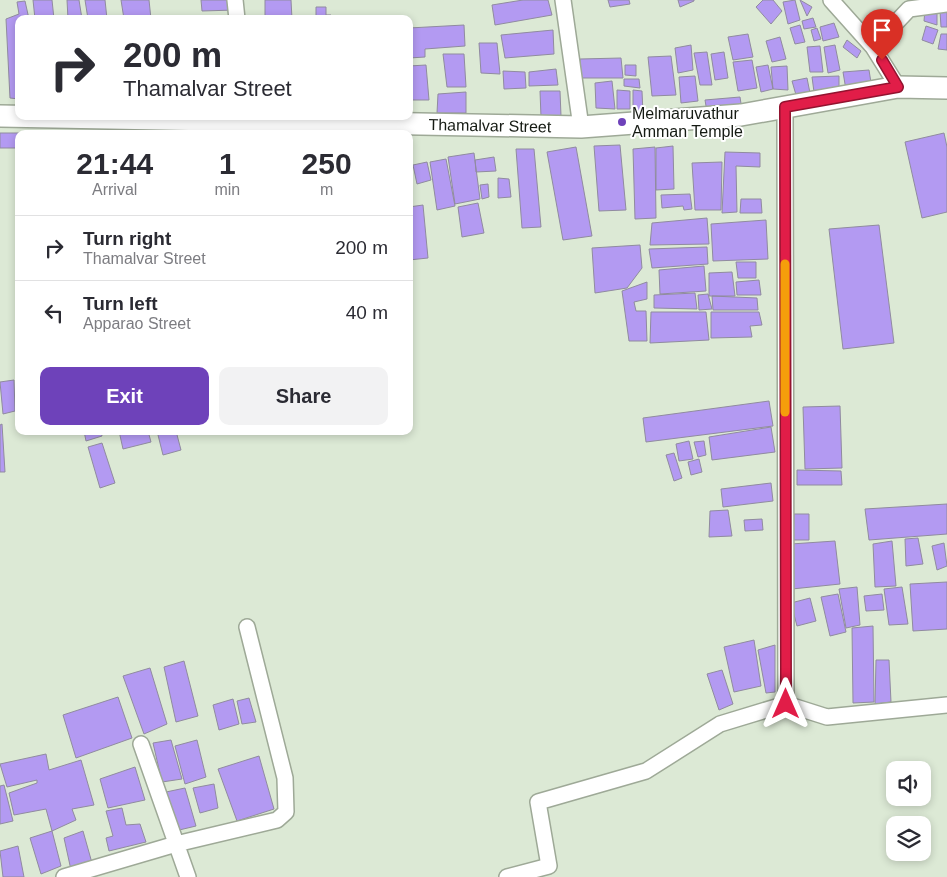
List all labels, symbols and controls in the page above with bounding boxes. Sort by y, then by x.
pin [861,9,903,60]
icon: arrive [868,16,896,44]
icon: right [40,35,105,100]
text: 200 m [123,35,222,74]
text: Thamalvar Street [123,76,292,101]
place label: Melmaruvathur Amman Temple [632,105,743,140]
street label: Thamalvar Street [428,116,552,135]
marker: Melmaruvathur Amman Temple [616,116,628,128]
text: 21:44 [76,147,153,180]
text: 1 [219,147,236,180]
text: 250 [302,147,352,180]
text: Arrival [92,181,137,198]
text: min [214,181,240,198]
text: m [320,181,333,198]
text: Turn right [83,228,171,249]
icon: right [40,234,68,262]
text: 200 m [335,237,388,258]
text: Thamalvar Street [83,250,206,267]
text: Turn left [83,293,158,314]
icon: left [40,299,68,327]
text: 40 m [346,302,388,323]
text: Apparao Street [83,315,191,332]
button: Exit [40,367,209,425]
button: Share [219,367,388,425]
position arrow [759,677,811,729]
map controls [886,761,931,861]
button: sound [886,761,931,806]
button: layers [886,816,931,861]

